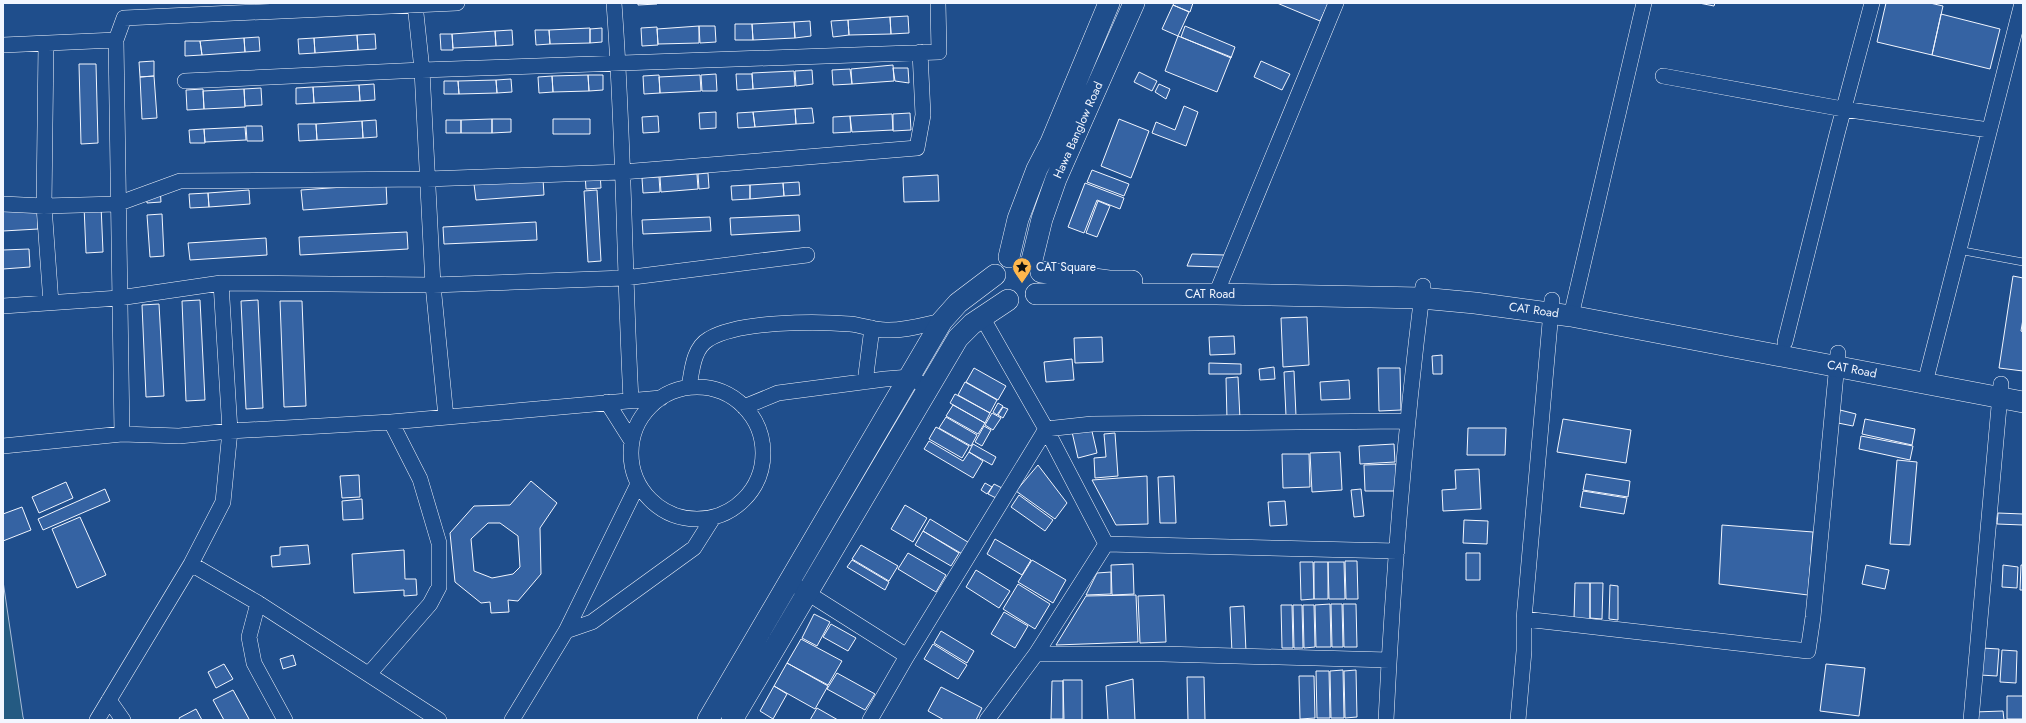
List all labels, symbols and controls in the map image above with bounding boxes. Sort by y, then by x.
street label: Hawa Banglow Road [1049,79,1107,181]
place icon: CAT Square [1011,256,1033,284]
place label: CAT Square [1036,258,1096,276]
street label: CAT Road [1185,285,1235,303]
street label: CAT Road [1508,298,1560,322]
street label: CAT Road [1826,355,1878,383]

